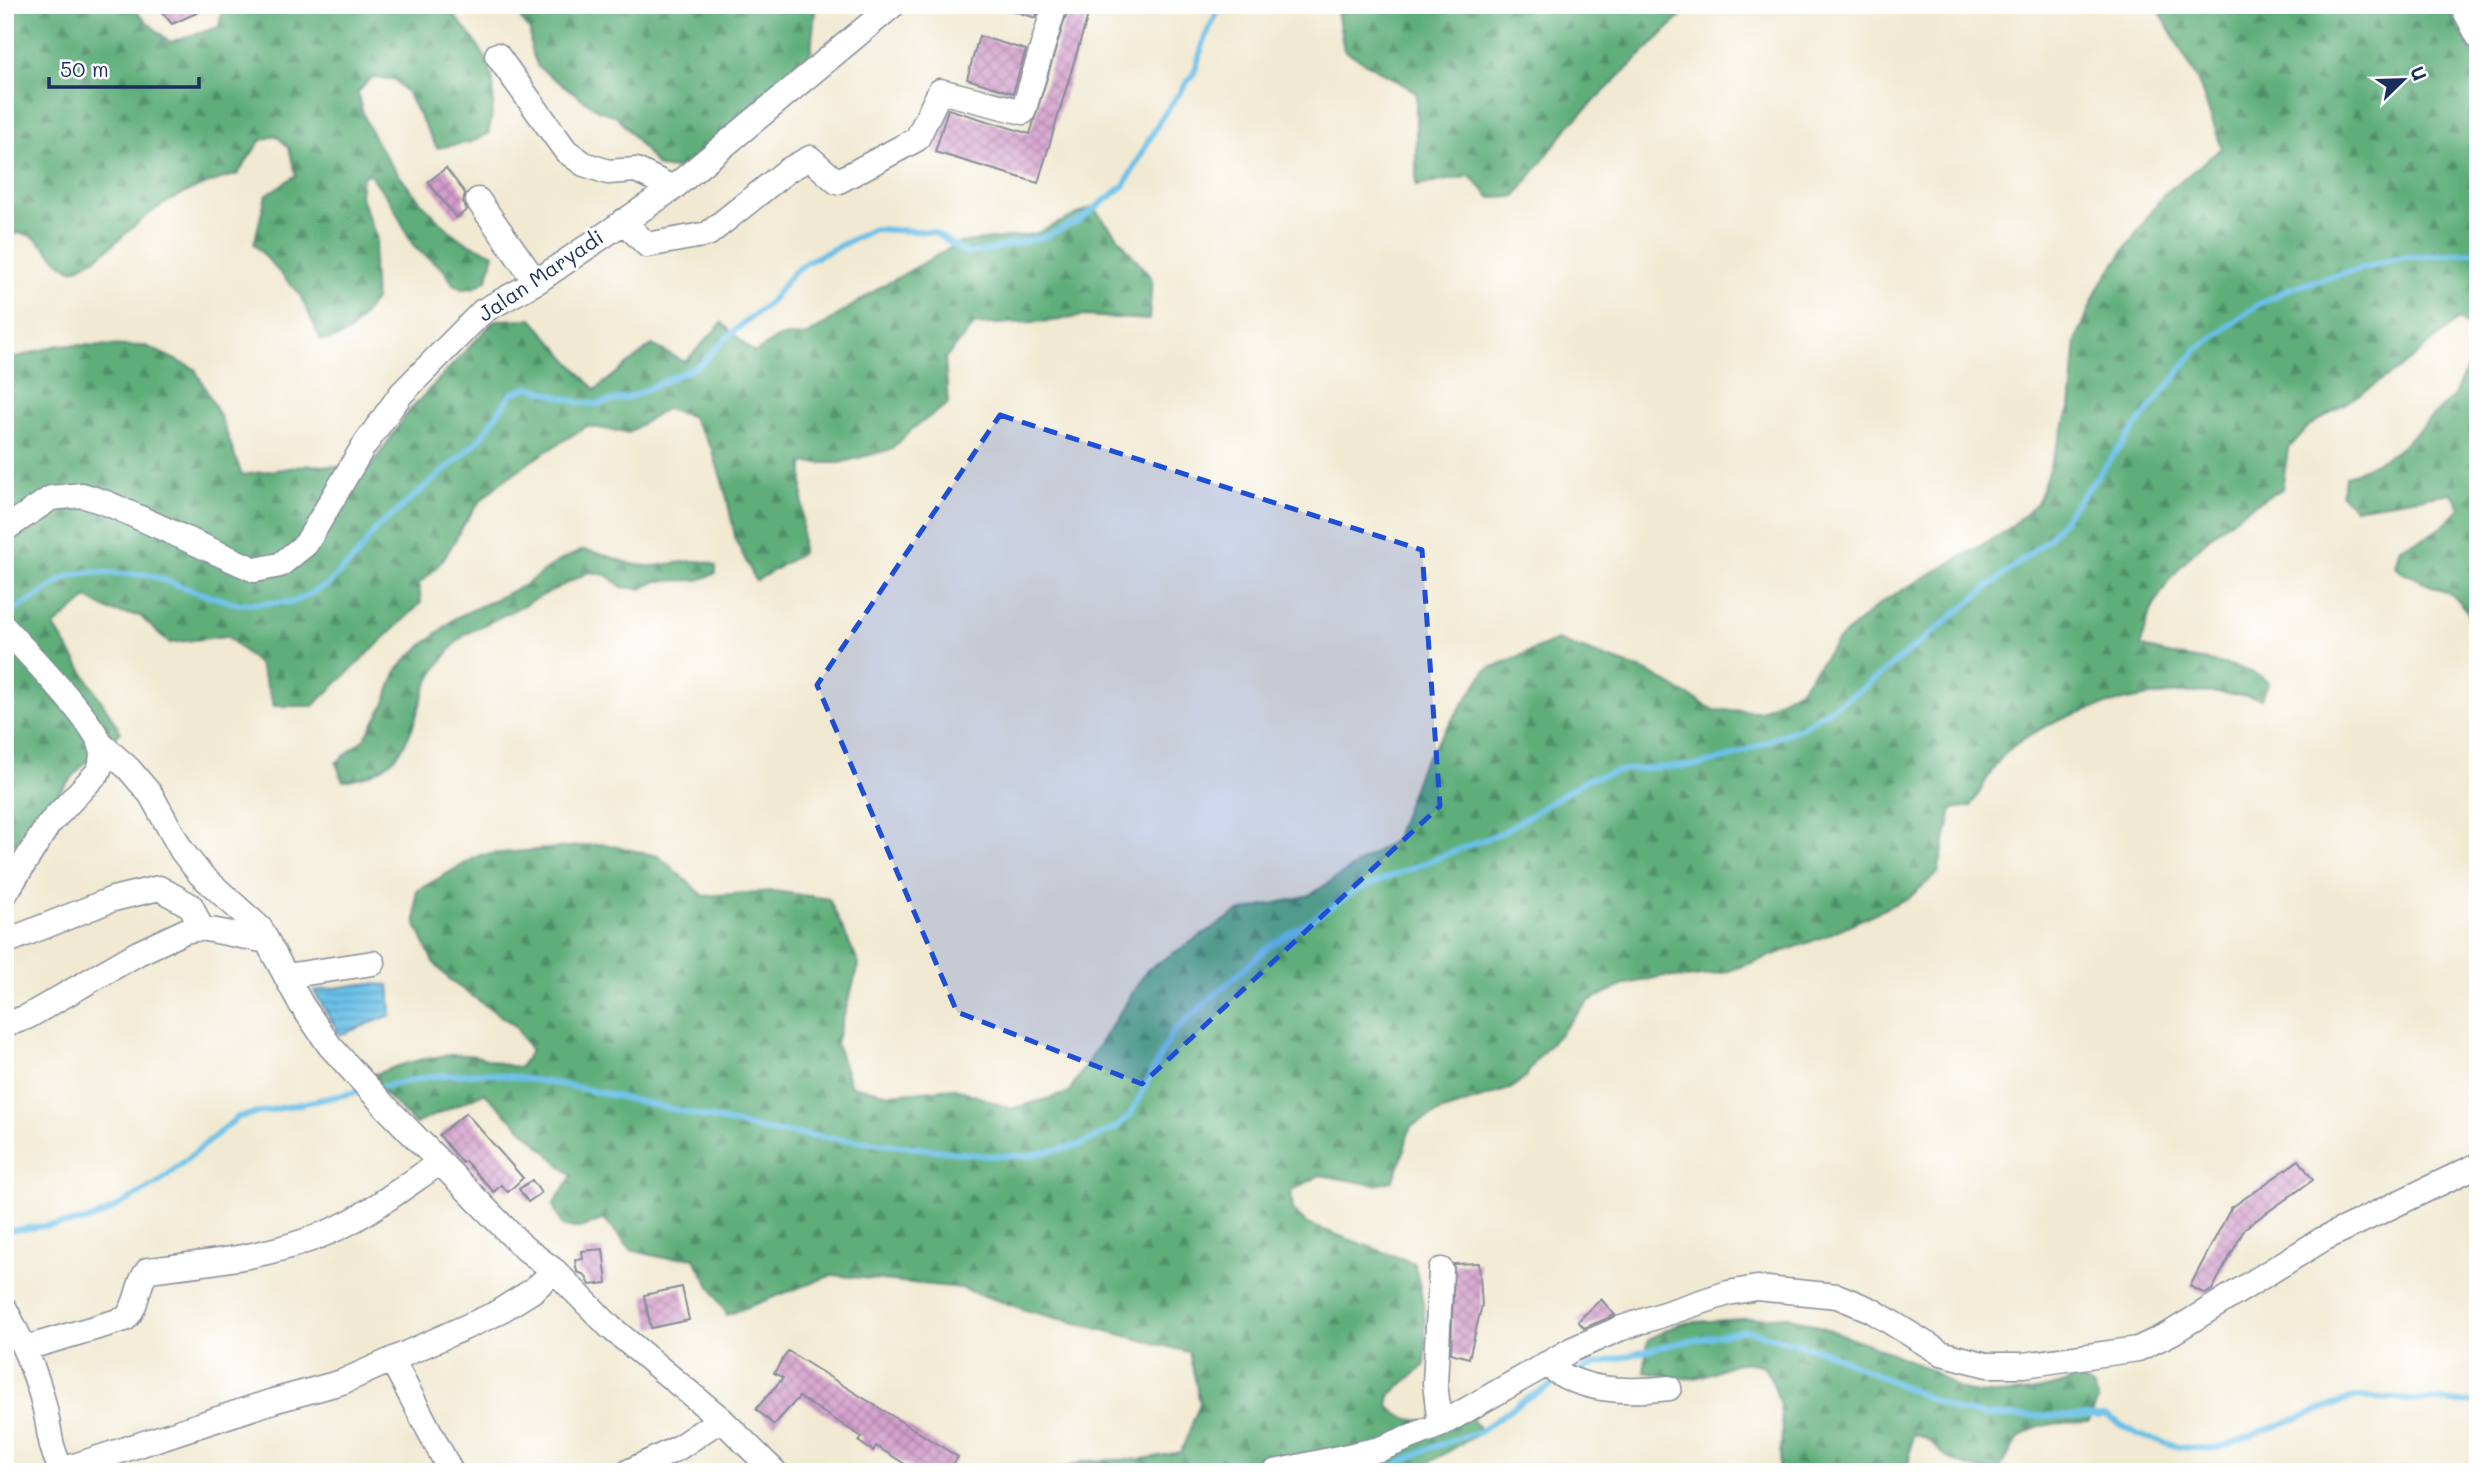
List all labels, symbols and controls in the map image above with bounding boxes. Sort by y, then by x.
scale bar [49,46,200,90]
north arrow [2368,46,2438,116]
text: 50 m [60,55,109,82]
text: U [2405,62,2433,84]
street label: Jalan Maryadi [472,223,608,327]

